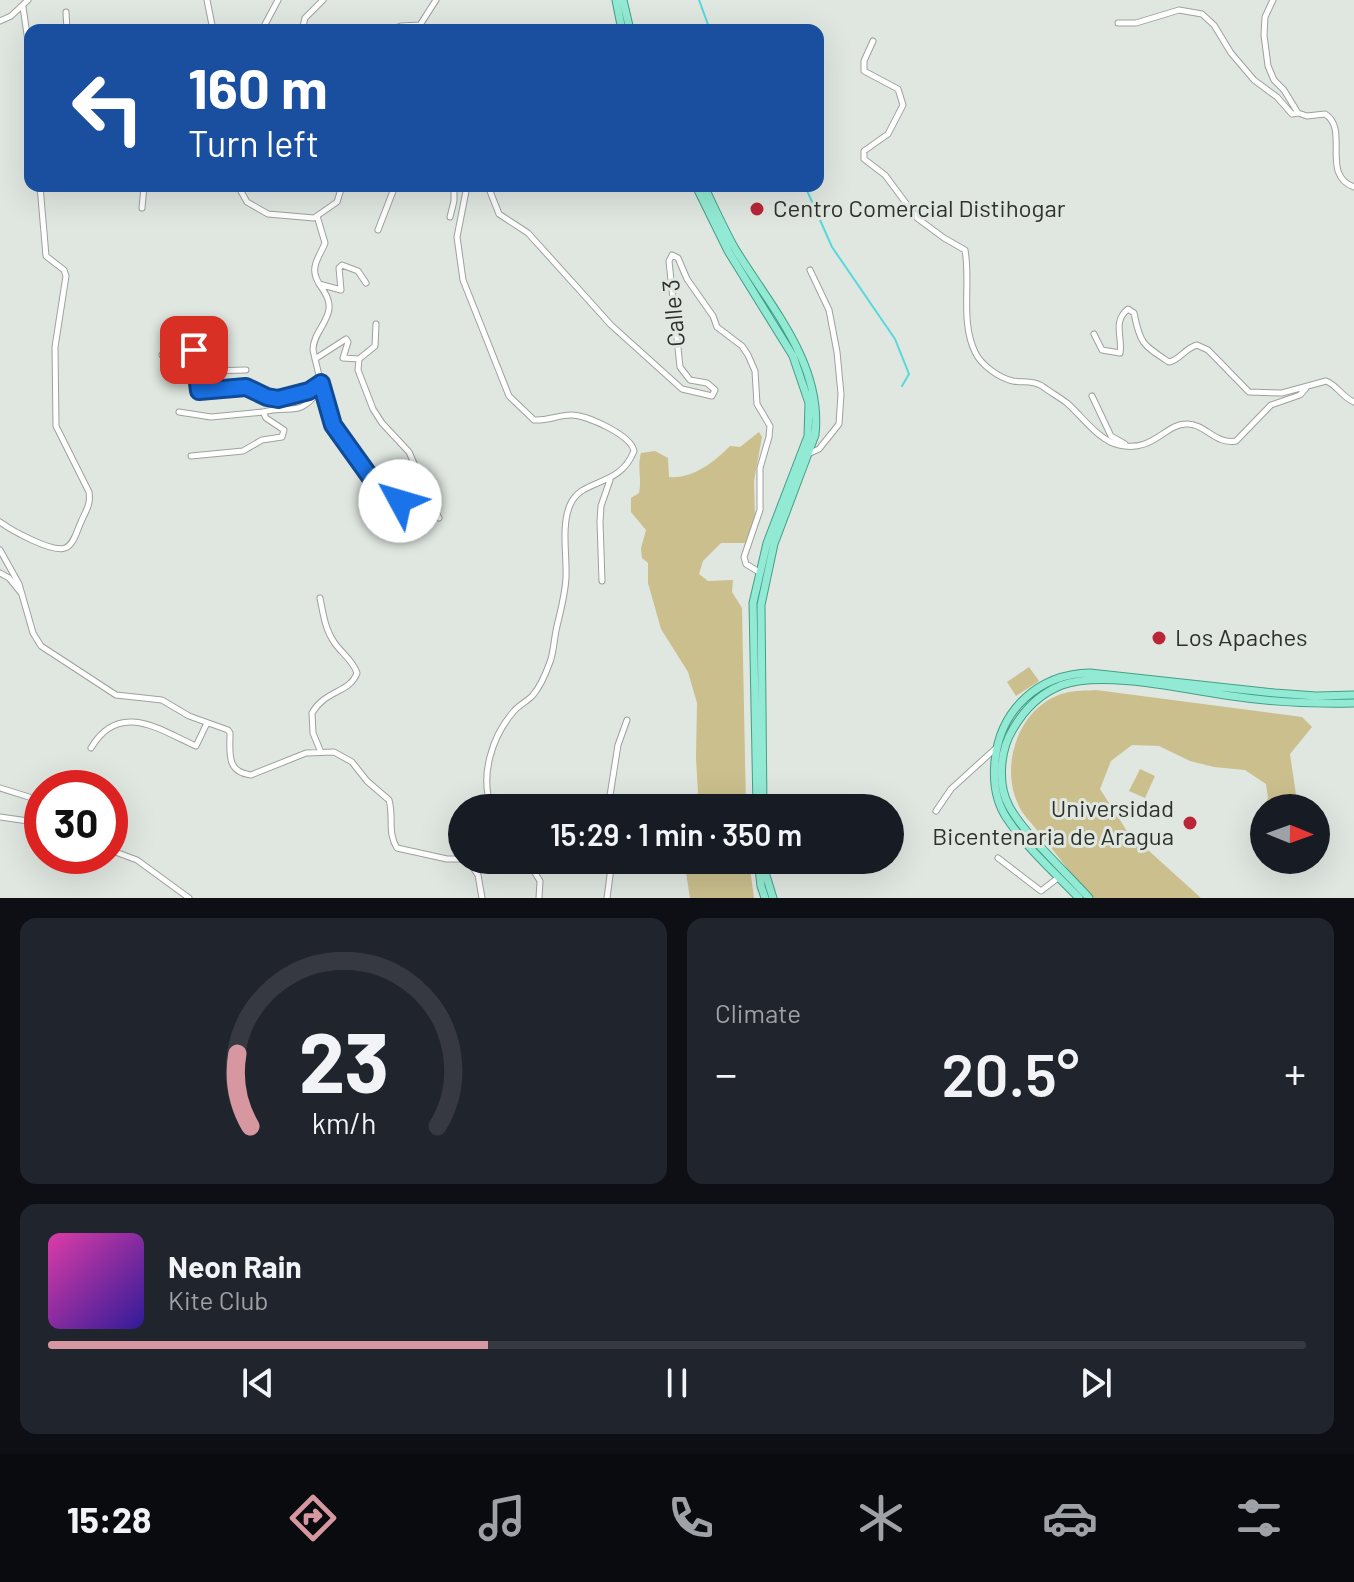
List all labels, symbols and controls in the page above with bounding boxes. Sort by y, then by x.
text: 160 m [188,53,328,120]
icon: left [56,56,160,160]
text: Turn left [188,121,319,164]
place label: Centro Comercial Distihogar [773,193,1066,222]
marker: Centro Comercial Distihogar [748,200,766,218]
street label: Calle 3 [655,278,690,348]
pin [160,316,228,384]
icon: arrive [172,328,216,372]
position arrow [358,459,442,543]
place label: Los Apaches [1175,622,1308,651]
marker: Los Apaches [1150,629,1168,647]
speed limit sign: 30 [24,770,128,874]
place label: Universidad Bicentenaria de Aragua [932,793,1174,850]
north arrow [1250,794,1330,874]
map controls [1250,794,1330,874]
marker: Universidad Bicentenaria de Aragua [1181,814,1199,832]
text: 15:29 · 1 min · 350 m [550,816,802,852]
text: Climate [715,997,801,1028]
text: 23 [298,1010,389,1110]
text: 20.5° [942,1037,1080,1109]
text: − [715,1046,737,1099]
text: + [1284,1046,1306,1099]
text: km/h [311,1105,376,1140]
text: Neon Rain [168,1248,302,1284]
text: Kite Club [168,1284,269,1315]
icon: previous [236,1361,280,1405]
icon: pause [655,1361,699,1405]
icon: next [1074,1361,1118,1405]
icon: directions [285,1490,341,1546]
icon: music [474,1490,530,1546]
icon: phone [663,1490,719,1546]
icon: climate [853,1490,909,1546]
icon: car [1042,1490,1098,1546]
icon: filters [1231,1490,1287,1546]
text: 15:28 [67,1497,152,1540]

